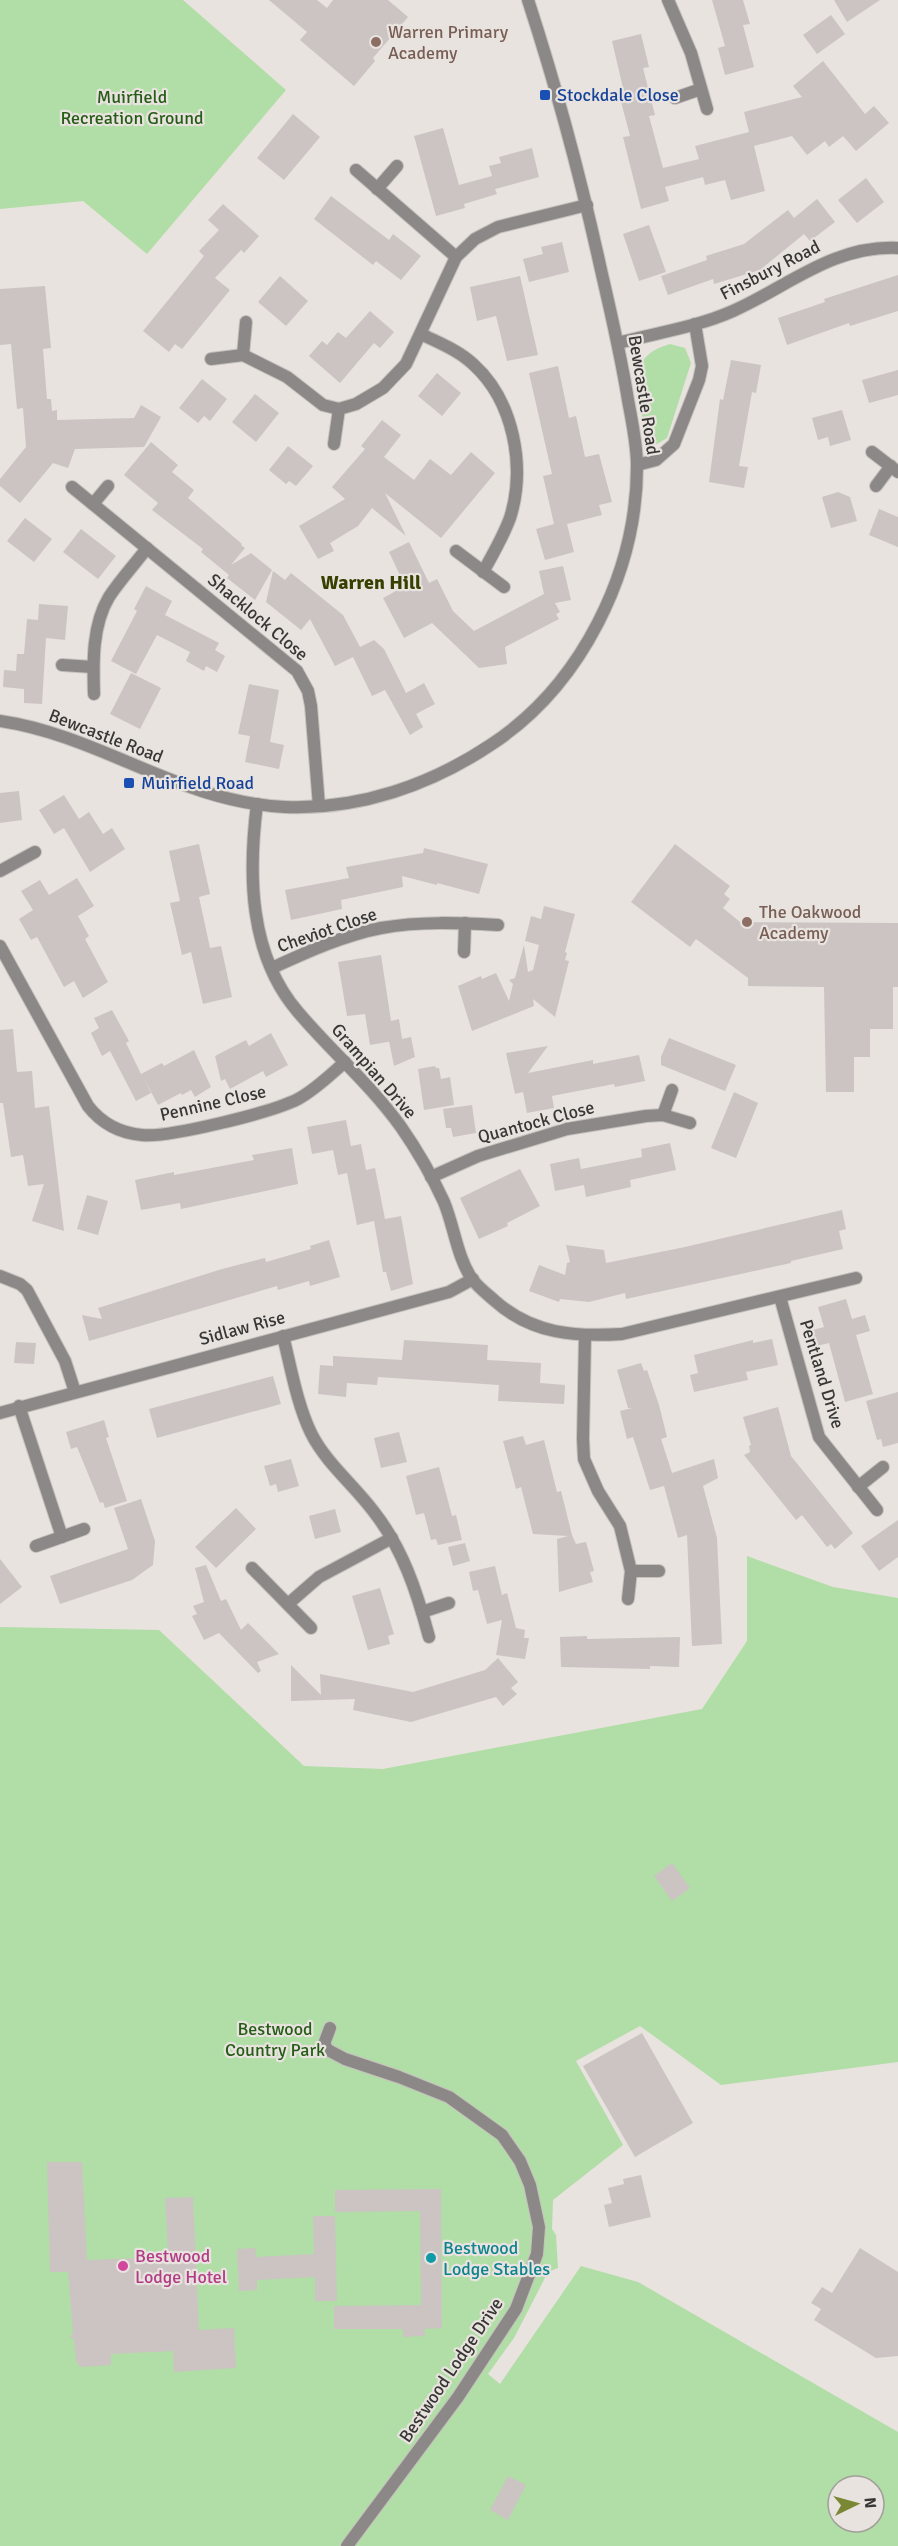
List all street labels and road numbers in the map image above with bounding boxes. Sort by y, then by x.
street label: Finsbury Road [716,235,824,305]
street label: Bewcastle Road [624,334,664,456]
street label: Shacklock Close [203,569,313,665]
street label: Bewcastle Road [46,704,166,768]
street label: Cheviot Close [274,903,380,957]
street label: Grampian Drive [327,1019,421,1123]
street label: Pennine Close [158,1080,268,1126]
street label: Quantock Close [475,1096,597,1148]
street label: Sidlaw Rise [197,1306,287,1350]
street label: Pentland Drive [795,1317,849,1431]
street label: Bestwood Lodge Drive [394,2293,508,2447]

